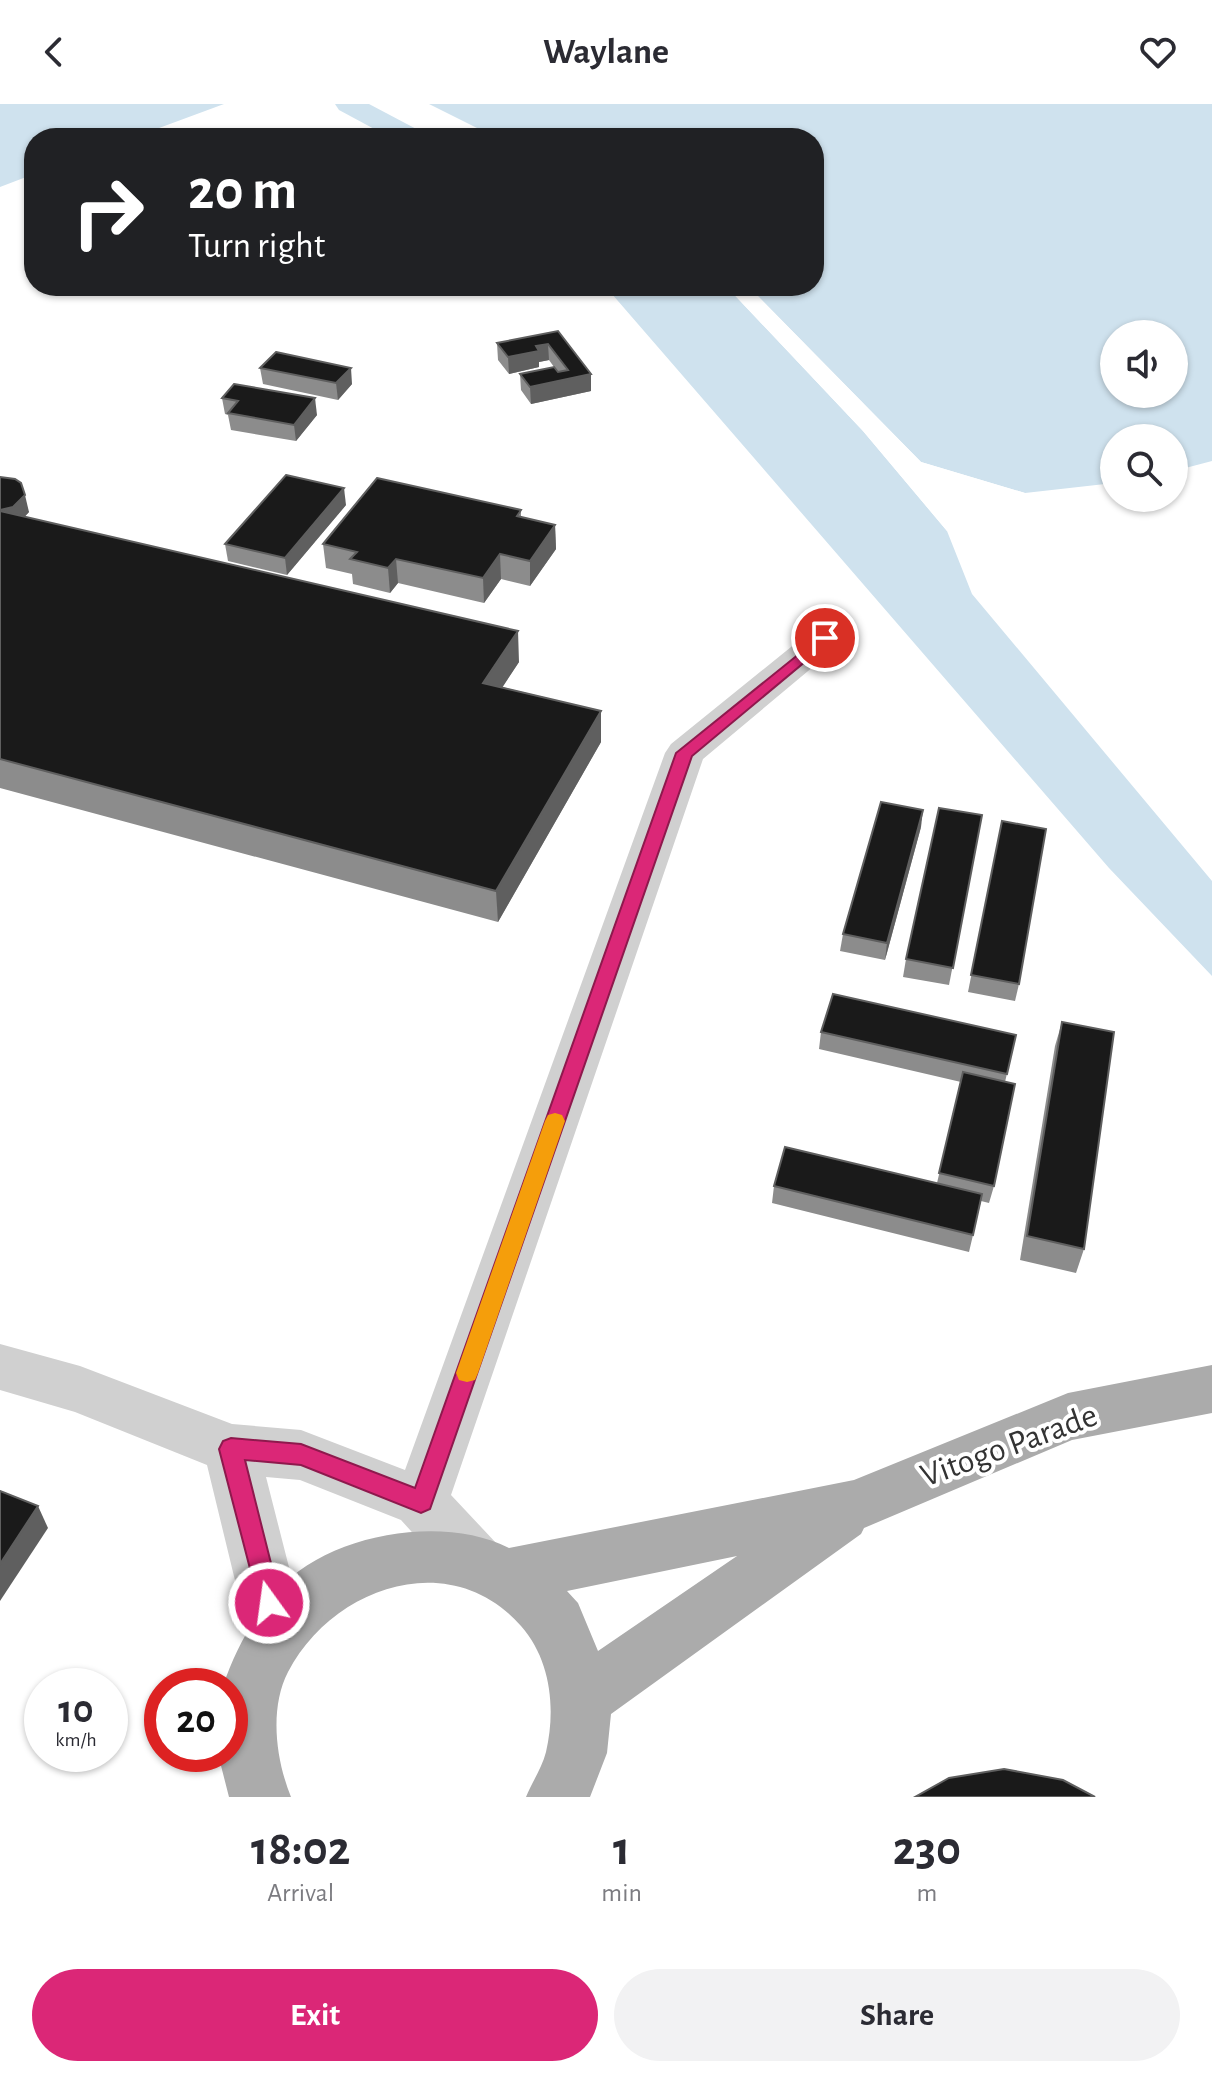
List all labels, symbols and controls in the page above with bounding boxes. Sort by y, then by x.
icon: back [32,30,76,74]
icon: heart [1136,30,1180,74]
text: Waylane [543,34,669,70]
icon: right [56,160,160,264]
text: 20 m [188,163,297,219]
text: Turn right [188,228,325,264]
map controls [1100,320,1188,512]
button: sound [1100,320,1188,408]
button: search [1100,424,1188,512]
pin [791,604,859,672]
icon: arrive [803,616,847,660]
street label: Vitogo Parade [916,1398,1102,1494]
position arrow [227,1561,311,1645]
speed limit sign: 20 [144,1668,248,1772]
text: 10 [58,1690,94,1730]
text: km/h [55,1730,97,1750]
text: 18:02 [251,1826,350,1874]
text: 1 [613,1826,630,1874]
text: 230 [893,1826,961,1874]
text: Arrival [267,1880,334,1906]
text: min [601,1880,642,1906]
text: m [917,1880,937,1906]
button: Exit [32,1969,598,2061]
button: Share [614,1969,1180,2061]

